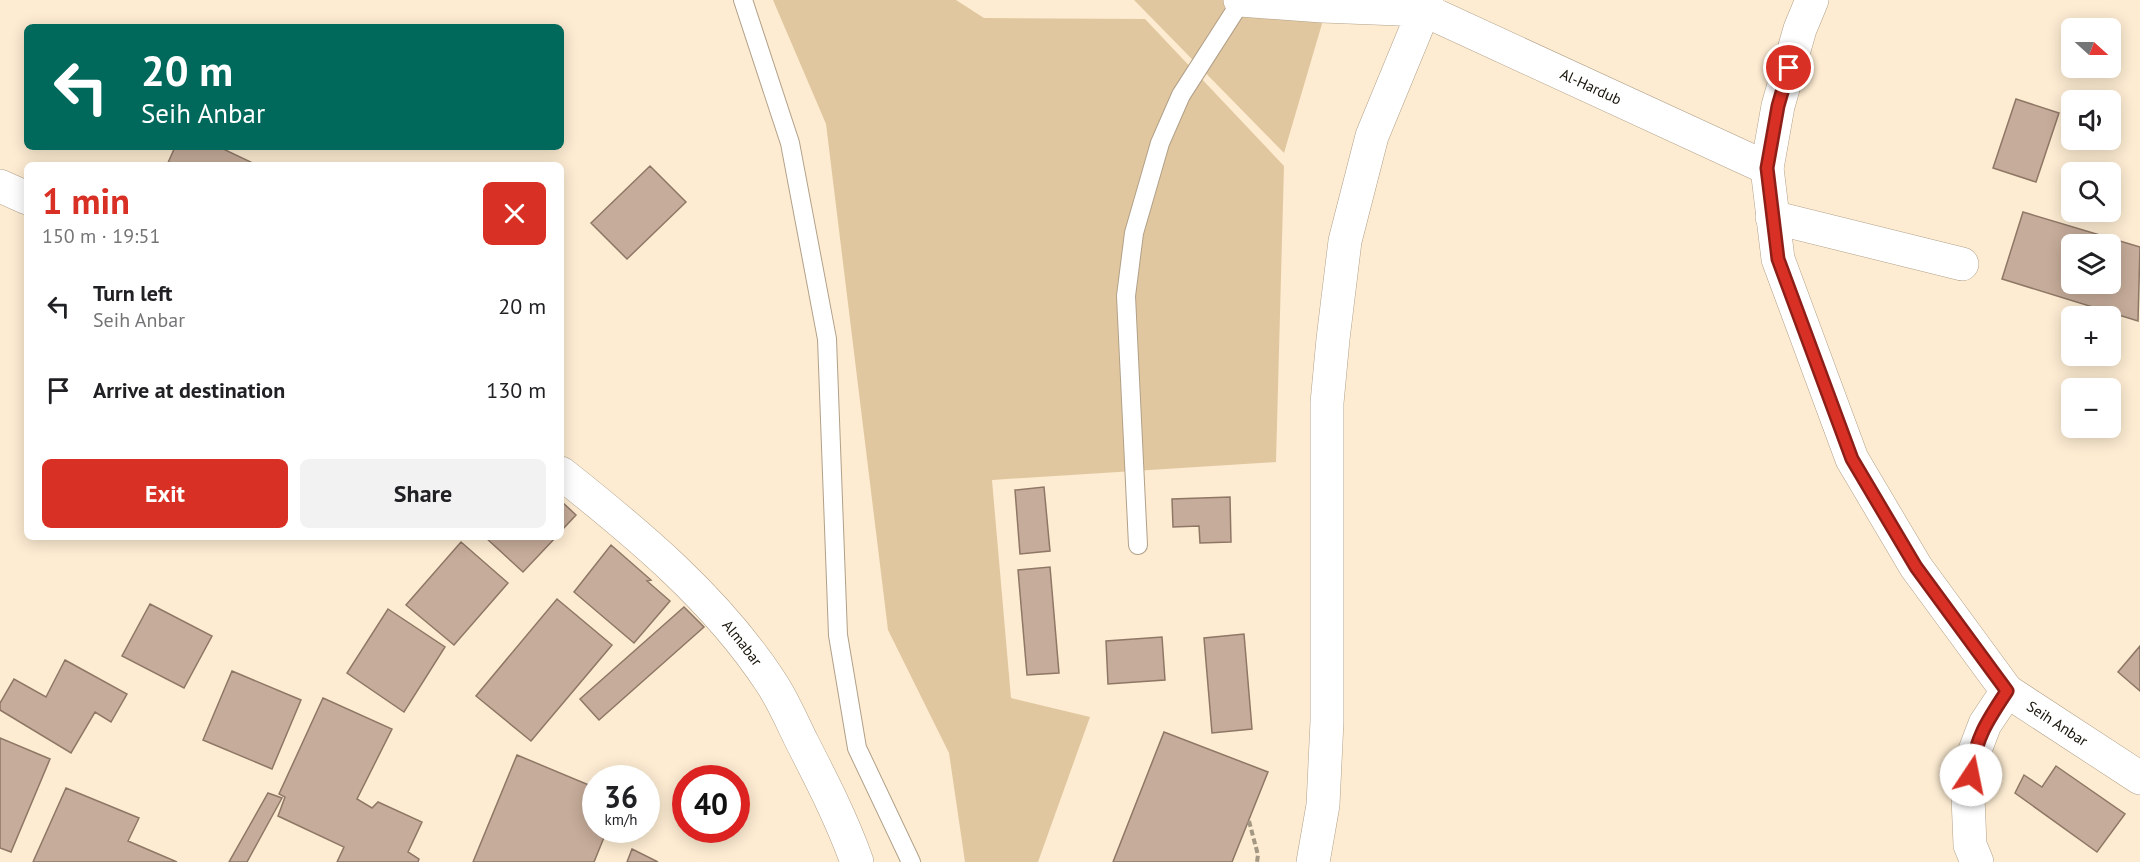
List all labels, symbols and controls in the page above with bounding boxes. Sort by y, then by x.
north arrow [2061,18,2121,78]
map controls [2061,18,2121,438]
pin [1763,42,1814,93]
text: 20 m [141,43,233,98]
icon: left [42,48,120,126]
icon: arrive [1772,51,1805,84]
street label: Al-Hardub [1557,64,1625,109]
button: sound [2061,90,2121,150]
text: Seih Anbar [141,96,265,130]
button: search [2061,162,2121,222]
text: 1 min [42,177,130,224]
button: close [483,182,546,245]
text: 150 m · 19:51 [42,223,160,249]
button: layers [2061,234,2121,294]
text: Turn left [93,279,173,307]
icon: left [42,290,75,323]
text: 20 m [498,292,546,320]
button: + [2061,306,2121,366]
text: Seih Anbar [93,307,185,333]
icon: arrive [42,374,75,407]
text: Arrive at destination [93,376,285,404]
text: 130 m [486,376,546,404]
button: − [2061,378,2121,438]
button: Exit [42,459,288,528]
button: Share [300,459,546,528]
street label: Almabar [718,616,767,669]
street label: Seih Anbar [2023,697,2092,750]
position arrow [1939,743,2003,807]
speed limit sign: 40 [672,765,750,843]
text: 36 [604,777,638,816]
text: km/h [605,810,637,829]

